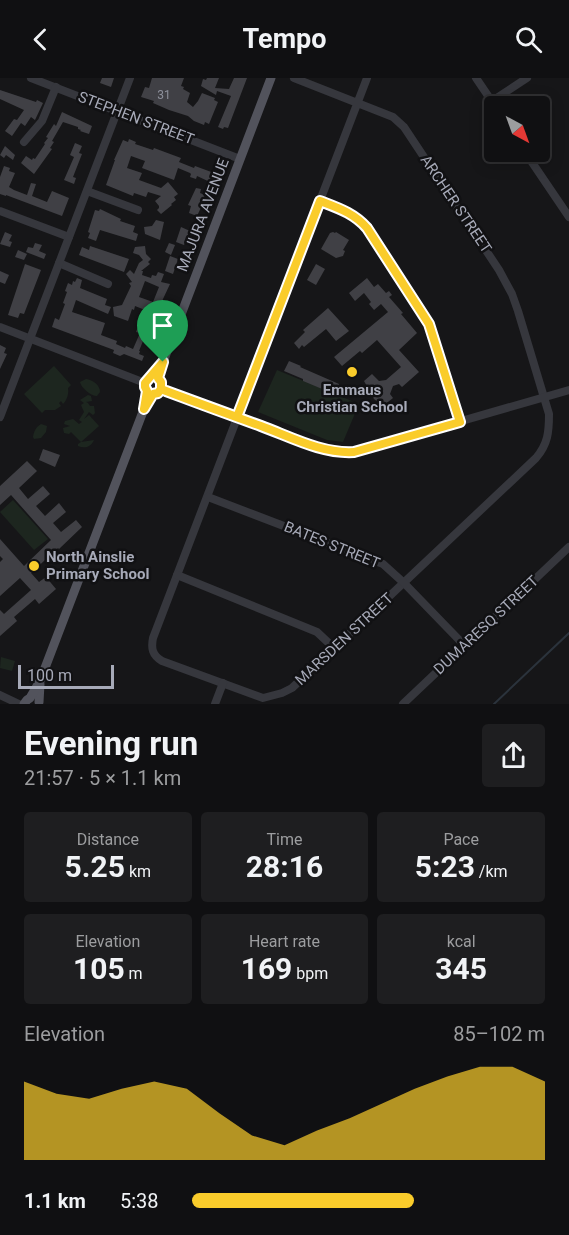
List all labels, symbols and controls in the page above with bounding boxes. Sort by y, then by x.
icon: back [24,23,57,56]
text: Tempo [243,23,326,55]
icon: search [512,23,545,56]
street label: STEPHEN STREET [75,88,197,148]
house number: 31 [157,88,171,102]
north arrow [484,96,550,162]
map controls [484,96,550,162]
street label: ARCHER STREET [417,152,495,256]
street label: MAJURA AVENUE [173,155,233,274]
pin [137,300,188,362]
icon: arrive [146,309,179,342]
marker: Emmaus Christian School [345,365,359,379]
place label: Emmaus Christian School [297,381,408,416]
street label: BATES STREET [282,518,382,572]
place label: North Ainslie Primary School [46,548,149,583]
marker: North Ainslie Primary School [27,559,41,573]
street label: DUMARESQ STREET [430,572,542,678]
street label: MARSDEN STREET [291,589,397,689]
scale bar [18,662,114,690]
text: 100 m [27,666,72,685]
text: Evening run [24,724,198,763]
button: share [482,724,545,787]
text: 21:57 · 5 × 1.1 km [24,766,181,790]
text: Distance [77,830,139,849]
text: Time [267,830,302,849]
text: Pace [443,830,479,849]
text: 5.25 [65,849,125,884]
text: 28:16 [246,849,323,884]
text: 5:23 [415,849,475,884]
text: km [125,862,151,881]
text: /km [475,862,508,881]
text: Elevation [75,932,140,951]
text: Heart rate [249,932,320,951]
text: kcal [447,932,476,951]
text: 105 [73,951,125,986]
text: 169 [241,951,292,986]
text: 345 [435,951,487,986]
text: m [125,964,143,983]
text: bpm [292,964,328,983]
text: Elevation [24,1022,105,1046]
text: 85–102 m [453,1022,545,1046]
text: 1.1 km [24,1189,86,1213]
text: 5:38 [120,1189,159,1213]

